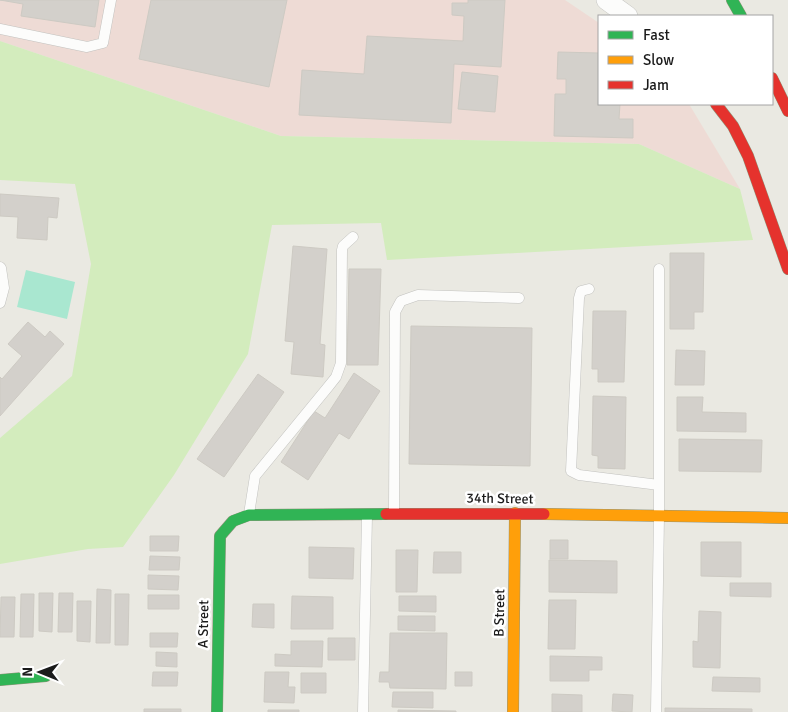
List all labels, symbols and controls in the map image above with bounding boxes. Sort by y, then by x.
legend [598,15,773,105]
text: Fast [643,26,670,44]
text: Slow [643,51,674,69]
text: Jam [643,76,669,94]
street label: 34th Street [466,489,534,508]
street label: B Street [491,589,508,637]
street label: A Street [195,600,212,648]
north arrow [15,647,65,697]
text: N [19,667,36,677]

